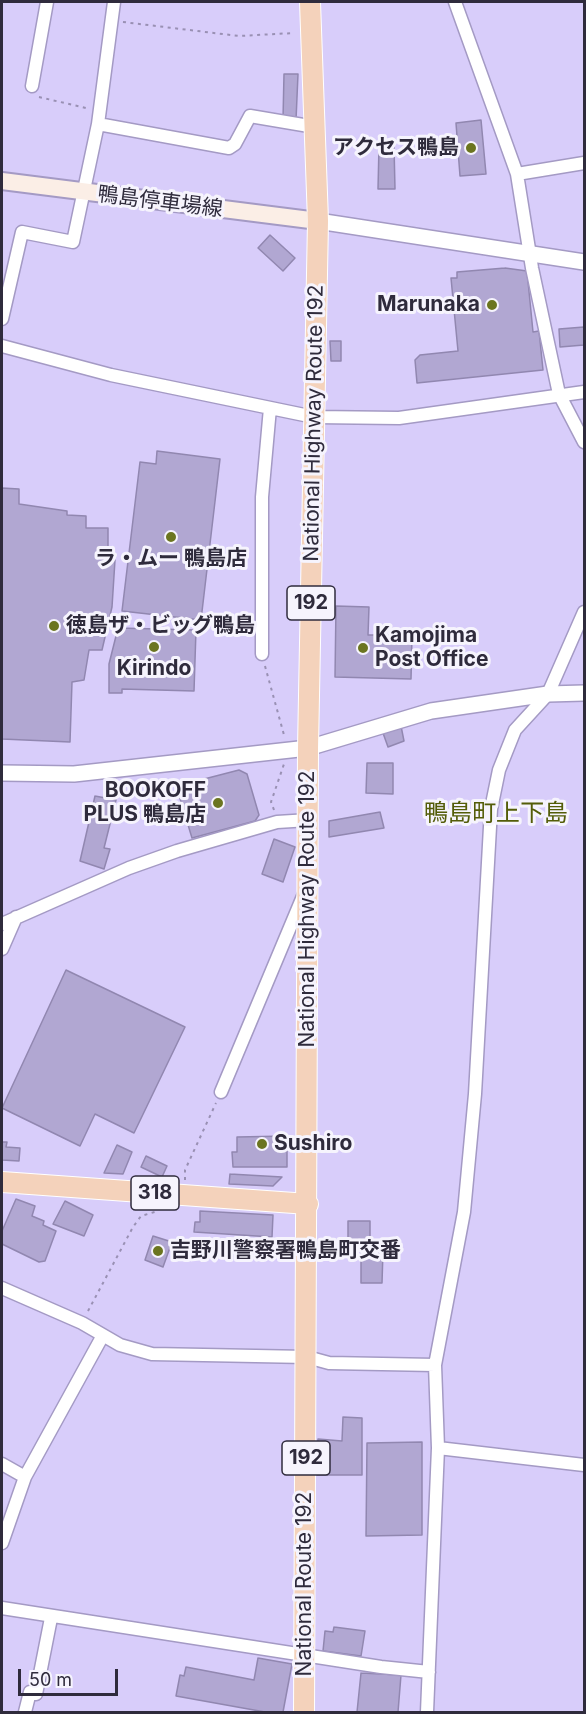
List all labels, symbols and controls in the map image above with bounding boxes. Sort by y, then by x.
place label: アクセス鴨島 [333,135,459,161]
marker: アクセス鴨島 [464,141,478,155]
street label: 鴨島停車場線 [96,182,224,222]
street label: National Highway Route 192 [299,284,329,562]
place label: Marunaka [377,292,480,318]
marker: Marunaka [485,298,499,312]
marker: ラ・ムー 鴨島店 [164,530,178,544]
place label: ラ・ムー 鴨島店 [95,546,247,572]
road number: 192 [287,586,335,620]
place label: 徳島ザ・ビッグ鴨島 [66,613,255,639]
marker: 徳島ザ・ビッグ鴨島 [47,619,61,633]
place label: Kamojima Post Office [375,623,488,673]
marker: Kirindo [147,640,161,654]
marker: Kamojima Post Office [356,641,370,655]
place label: Kirindo [117,656,191,682]
street label: National Highway Route 192 [295,770,321,1048]
place label: BOOKOFF PLUS 鴨島店 [83,778,206,828]
marker: BOOKOFF PLUS 鴨島店 [211,796,225,810]
district label: 鴨島町上下島 [424,800,568,828]
place label: Sushiro [274,1131,352,1157]
marker: Sushiro [255,1137,269,1151]
road number: 318 [131,1176,179,1210]
place label: 吉野川警察署鴨島町交番 [170,1238,401,1264]
marker: 吉野川警察署鴨島町交番 [151,1244,165,1258]
road number: 192 [282,1441,330,1475]
street label: National Route 192 [292,1492,318,1676]
scale bar [21,1657,122,1695]
text: 50 m [29,1669,72,1690]

